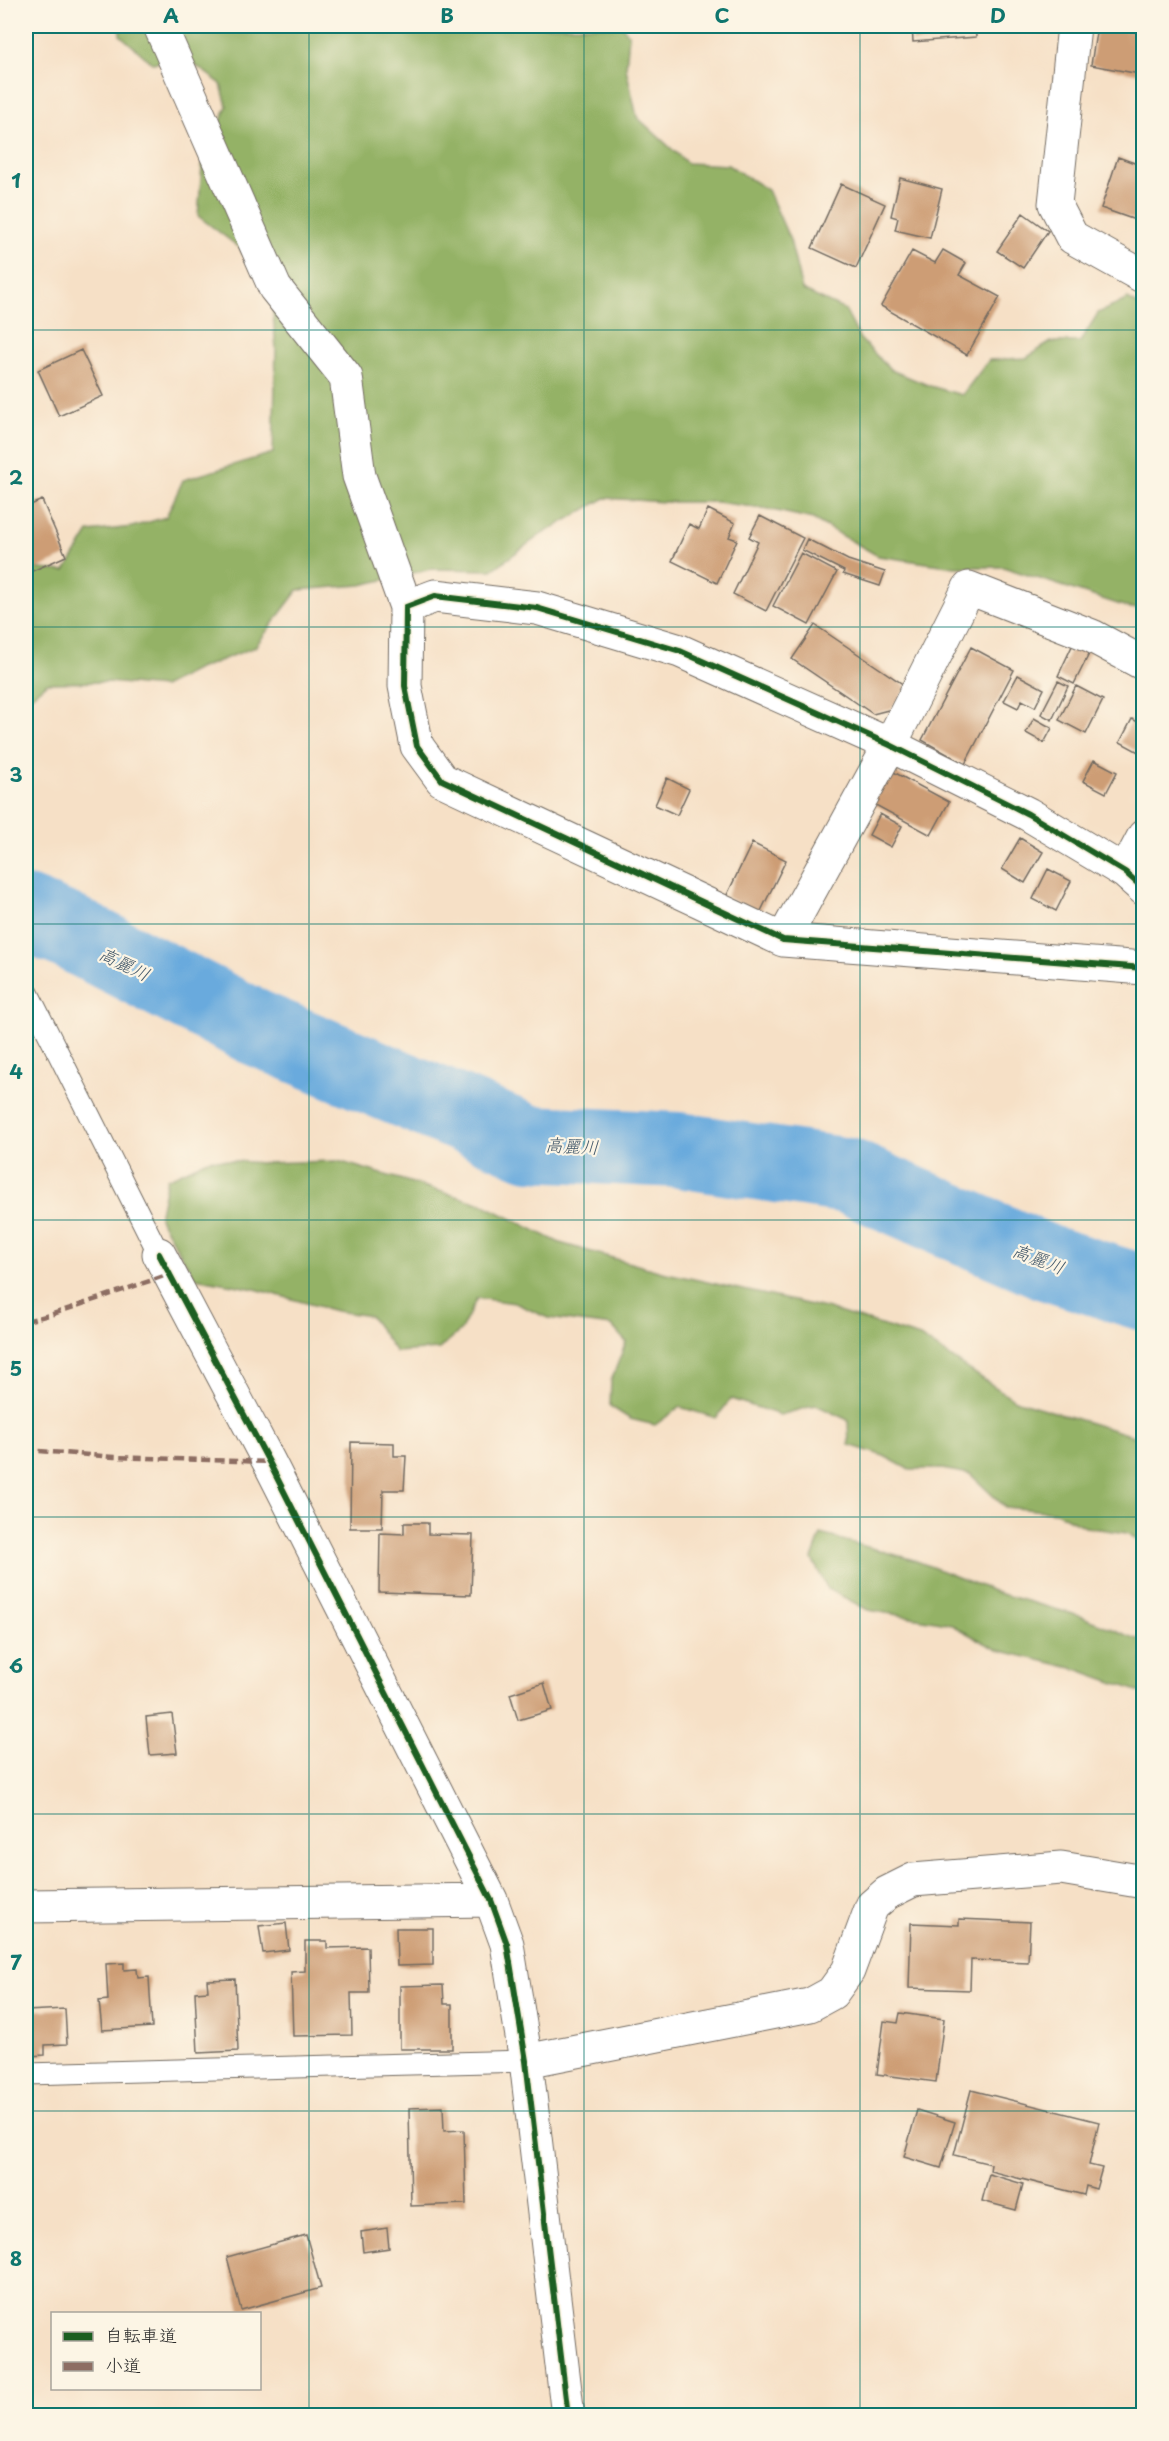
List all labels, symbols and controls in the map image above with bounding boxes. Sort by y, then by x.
text: A [163,0,179,30]
text: B [440,0,454,30]
text: C [714,0,730,30]
text: D [990,0,1006,30]
text: 1 [11,165,21,195]
text: 2 [9,462,23,492]
text: 3 [9,759,23,789]
water label: 高麗川 [95,939,155,987]
text: 4 [9,1056,23,1086]
water label: 高麗川 [544,1130,600,1160]
water label: 高麗川 [1009,1236,1069,1280]
text: 5 [10,1353,22,1383]
text: 6 [9,1650,23,1680]
text: 7 [10,1947,22,1977]
text: 8 [10,2243,22,2273]
legend [51,2312,261,2390]
text: 自転車道 [105,2321,177,2348]
text: 小道 [105,2351,141,2378]

